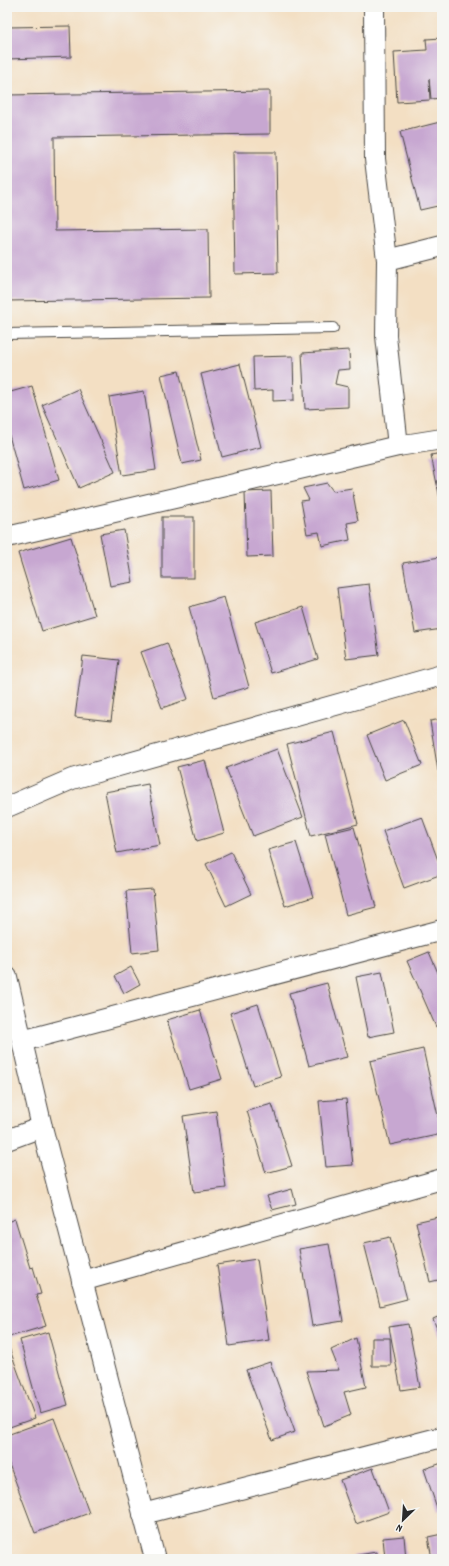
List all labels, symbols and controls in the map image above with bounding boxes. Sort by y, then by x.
north arrow [383,1500,423,1540]
text: N [393,1519,405,1536]

